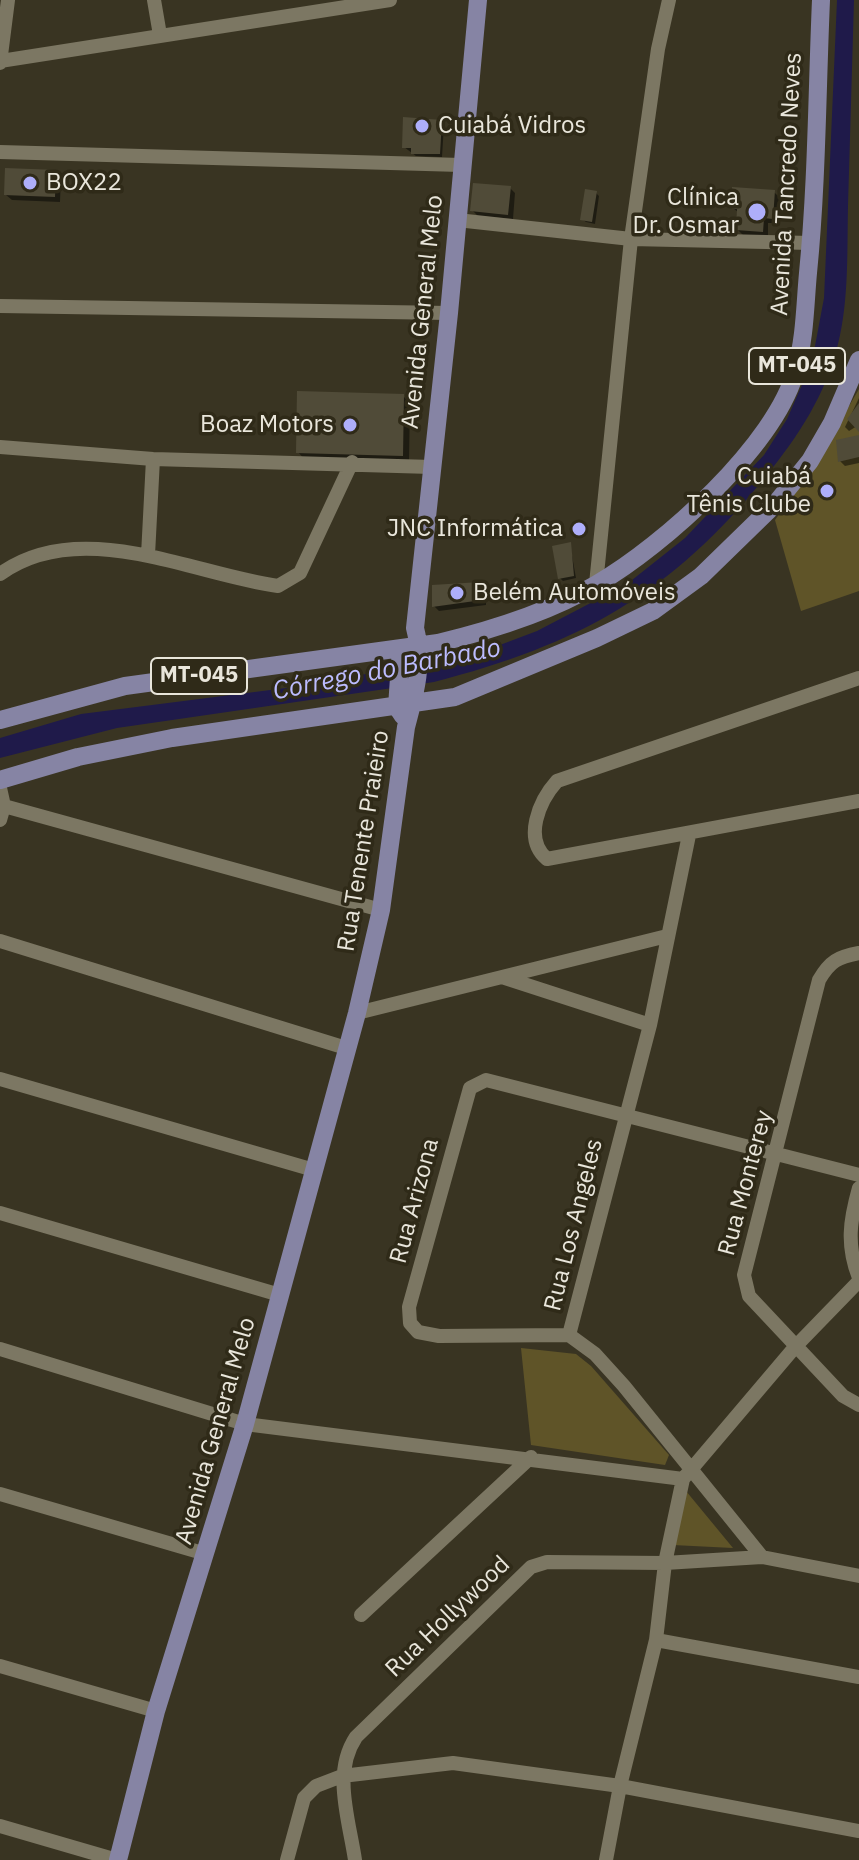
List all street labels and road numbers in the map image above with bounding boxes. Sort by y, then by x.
street label: Avenida Tancredo Neves [766,52,808,316]
street label: Avenida General Melo [396,194,450,430]
road number: MT-045 [749,348,845,384]
road number: MT-045 [151,658,247,694]
street label: Rua Tenente Praieiro [332,728,396,954]
street label: Rua Monterey [713,1107,779,1259]
street label: Rua Arizona [384,1135,446,1267]
street label: Rua Los Angeles [539,1136,609,1314]
street label: Avenida General Melo [170,1314,262,1548]
street label: Rua Hollywood [380,1550,516,1684]

